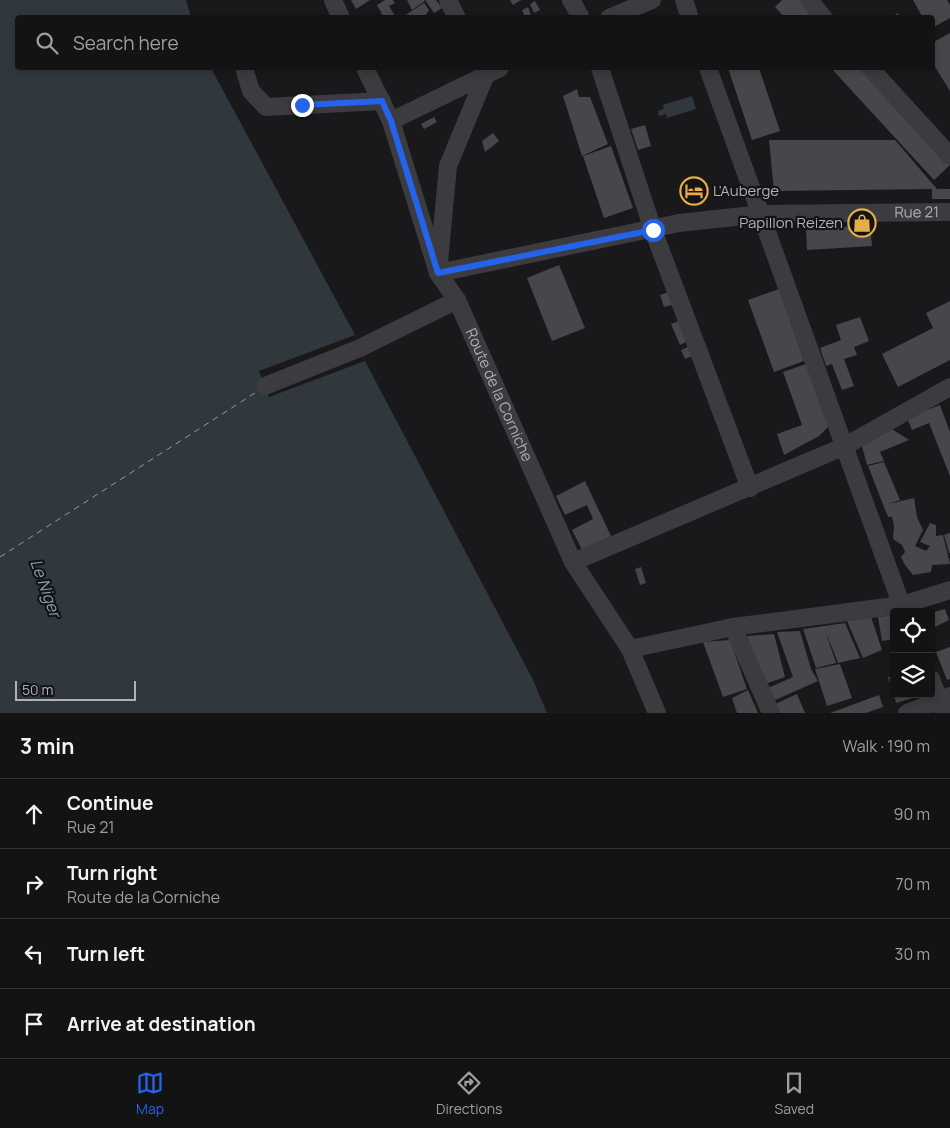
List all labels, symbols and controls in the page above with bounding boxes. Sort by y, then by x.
search box [15,15,935,70]
icon: search [33,29,61,57]
text: Search here [73,30,179,56]
route end [291,94,314,117]
hotel icon: L'Auberge [679,176,709,206]
place label: L'Auberge [713,180,779,201]
street label: Rue 21 [894,201,939,223]
shop icon: Papillon Reizen [847,208,877,238]
place label: Papillon Reizen [739,212,843,233]
route start [642,219,665,242]
street label: Route de la Corniche [461,325,538,465]
water label: Le Niger [25,556,67,622]
map controls [890,608,935,698]
button: locate [890,608,935,653]
button: layers [890,653,935,698]
scale bar [15,678,136,701]
text: 50 m [22,680,53,699]
text: 3 min [20,732,74,760]
text: Walk · 190 m [842,735,930,757]
text: Continue [67,790,153,816]
icon: ahead [20,800,48,828]
text: 90 m [894,803,930,825]
text: Rue 21 [67,816,115,838]
text: Turn right [67,860,157,886]
icon: right [20,870,48,898]
text: 70 m [895,873,930,895]
text: Route de la Corniche [67,886,220,908]
icon: left [20,940,48,968]
text: Turn left [67,941,145,967]
text: 30 m [895,943,930,965]
icon: arrive [20,1010,48,1038]
text: Arrive at destination [67,1011,256,1037]
tab: Map [136,1069,164,1118]
tab: Directions [436,1069,502,1118]
tab: Saved [775,1069,814,1118]

